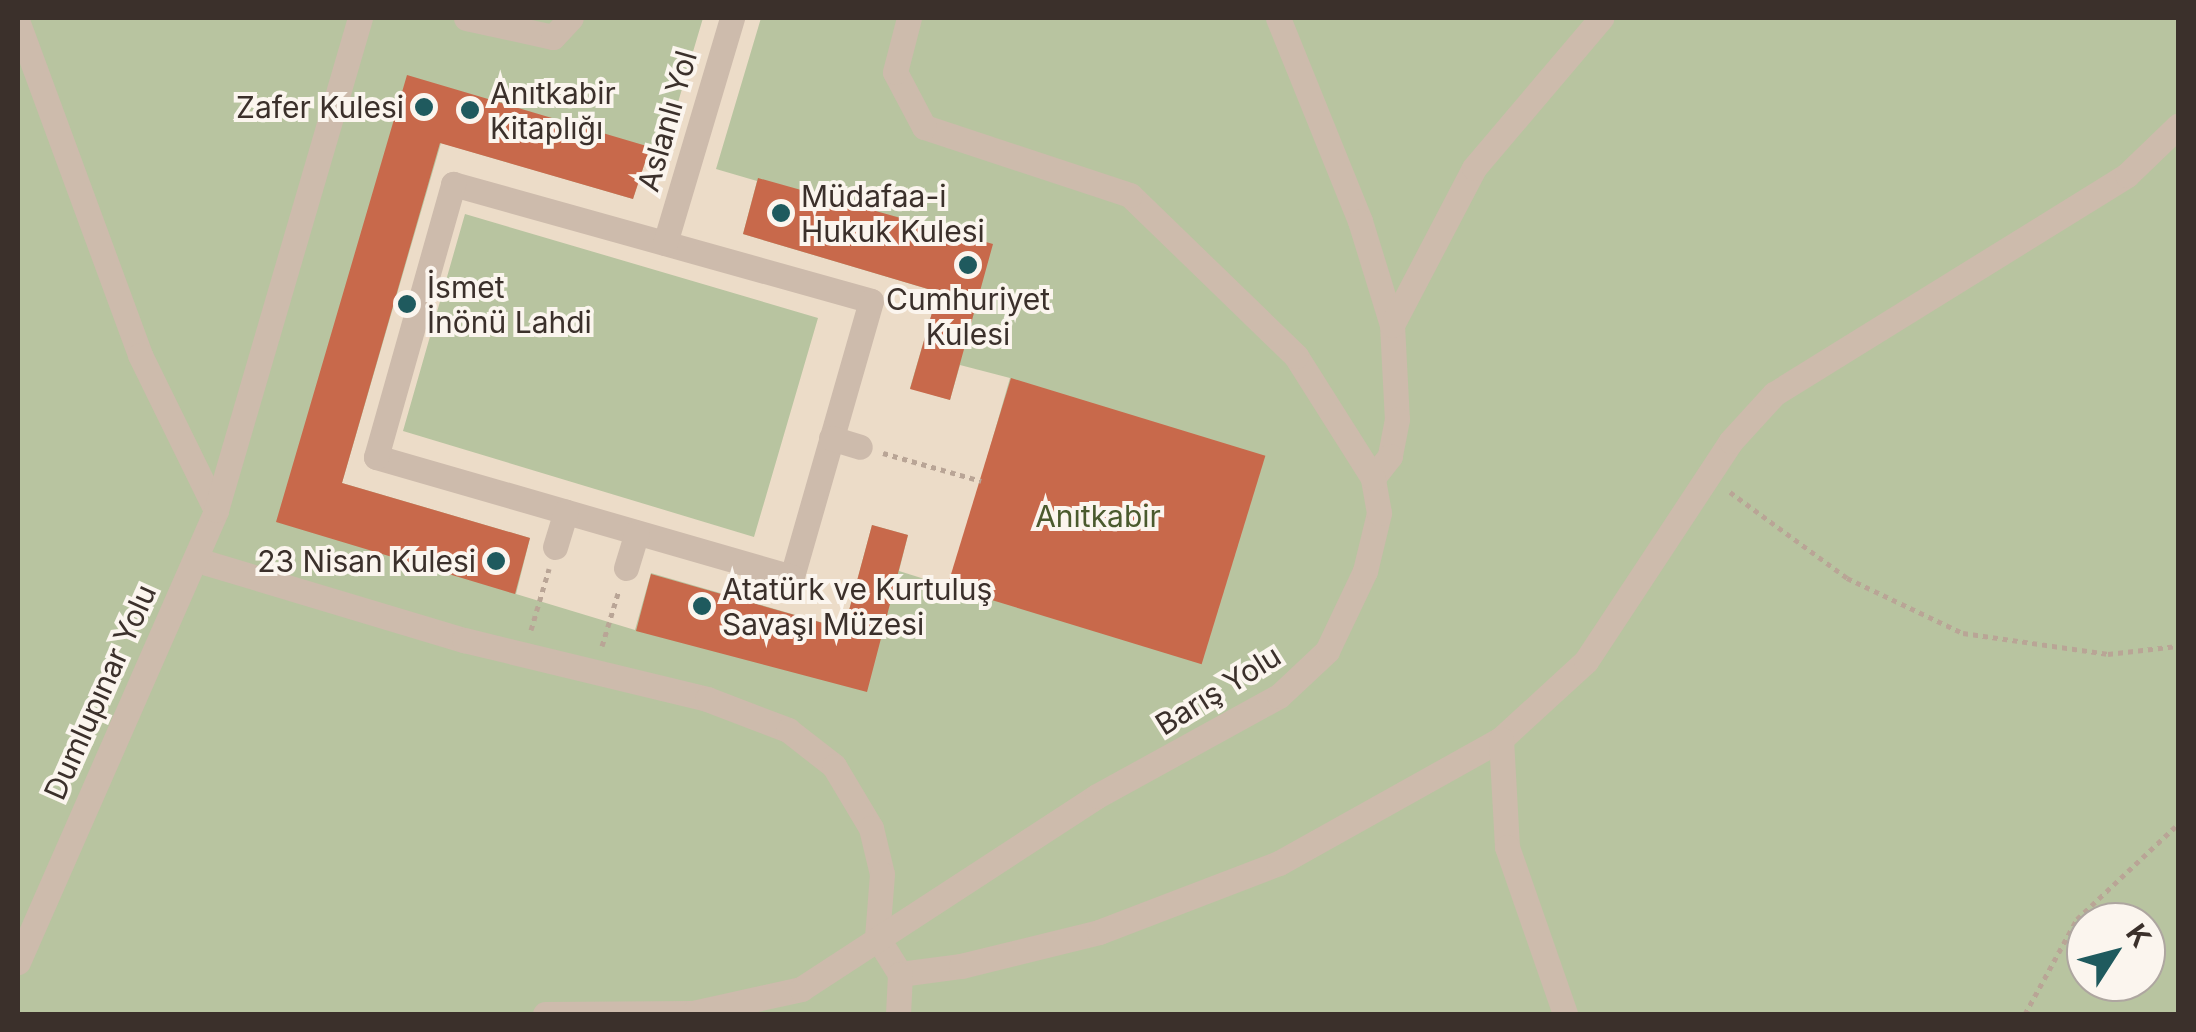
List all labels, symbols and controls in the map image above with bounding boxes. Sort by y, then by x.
street label: Aslanlı Yol [630,47,704,195]
place label: Anıtkabir Kitaplığı [490,75,616,146]
place label: Zafer Kulesi [236,89,404,125]
marker: Zafer Kulesi [413,96,435,118]
marker: Anıtkabir Kitaplığı [459,99,481,121]
place label: Müdafaa-i Hukuk Kulesi [801,178,985,248]
marker: Müdafaa-i Hukuk Kulesi [770,202,792,224]
marker: Cumhuriyet Kulesi [957,254,979,276]
place label: İsmet İnönü Lahdi [427,269,592,340]
place label: Cumhuriyet Kulesi [886,281,1050,352]
marker: İsmet İnönü Lahdi [396,293,418,315]
park label: Anıtkabir [1035,498,1161,534]
place label: 23 Nisan Kulesi [257,543,476,579]
marker: 23 Nisan Kulesi [485,550,507,572]
place label: Atatürk ve Kurtuluş Savaşı Müzesi [722,571,992,642]
street label: Dumlupınar Yolu [36,579,164,805]
marker: Atatürk ve Kurtuluş Savaşı Müzesi [691,595,713,617]
street label: Barış Yolu [1149,637,1287,743]
north arrow [2066,902,2166,1002]
text: K [2119,917,2158,954]

